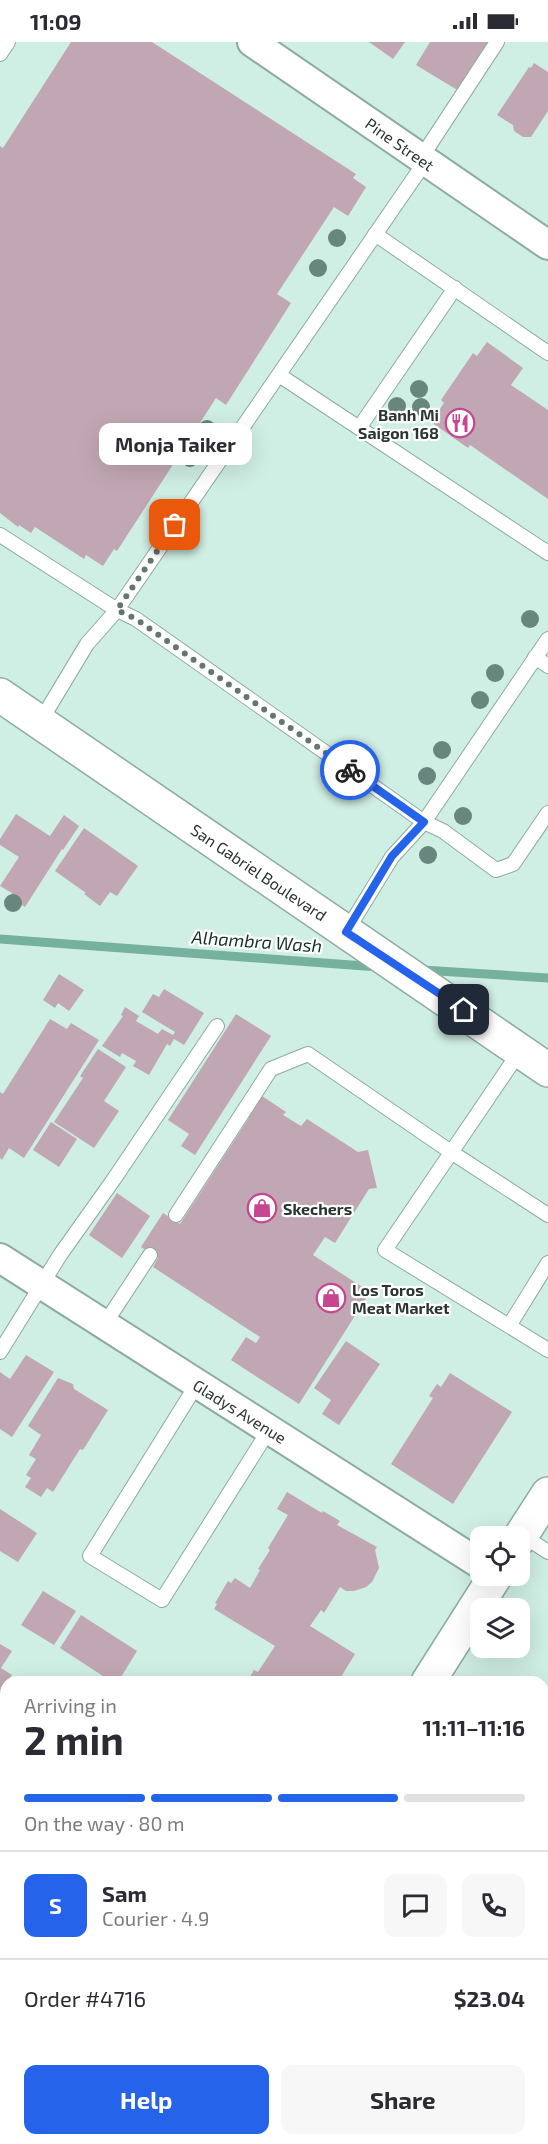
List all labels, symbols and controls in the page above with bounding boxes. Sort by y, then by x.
text: 11:09 [30,8,82,34]
street label: Pine Street [362,113,438,175]
place label: Banh Mi Saigon 168 [358,405,439,442]
restaurant icon: Banh Mi Saigon 168 [444,407,476,439]
callout: Monja Taiker [98,423,252,465]
text: Monja Taiker [115,432,236,456]
pin [149,499,200,550]
icon: bag [158,508,191,541]
courier [320,740,380,800]
icon: bike [334,754,367,787]
street label: San Gabriel Boulevard [188,820,330,924]
water label: Alhambra Wash [190,925,323,957]
pin [438,984,489,1035]
icon: home [447,993,480,1026]
shop icon: Skechers [246,1192,278,1224]
place label: Skechers [283,1199,352,1218]
place label: Los Toros Meat Market [352,1280,450,1317]
shop icon: Los Toros Meat Market [315,1282,347,1314]
street label: Gladys Avenue [190,1375,290,1447]
map controls [470,1526,530,1658]
button: locate [470,1526,530,1586]
button: layers [470,1598,530,1658]
text: Arriving in [24,1693,117,1717]
text: 11:11–11:16 [423,1714,525,1740]
text: 2 min [24,1716,124,1763]
text: On the way · 80 m [24,1811,184,1835]
button: chat [384,1874,447,1937]
button: phone [462,1874,525,1937]
text: Sam [102,1880,147,1906]
text: S [49,1892,62,1918]
text: Courier · 4.9 [102,1906,209,1930]
text: Order #4716 [24,1985,146,2011]
text: $23.04 [454,1985,525,2011]
button: Help [24,2065,269,2134]
button: Share [281,2065,525,2134]

